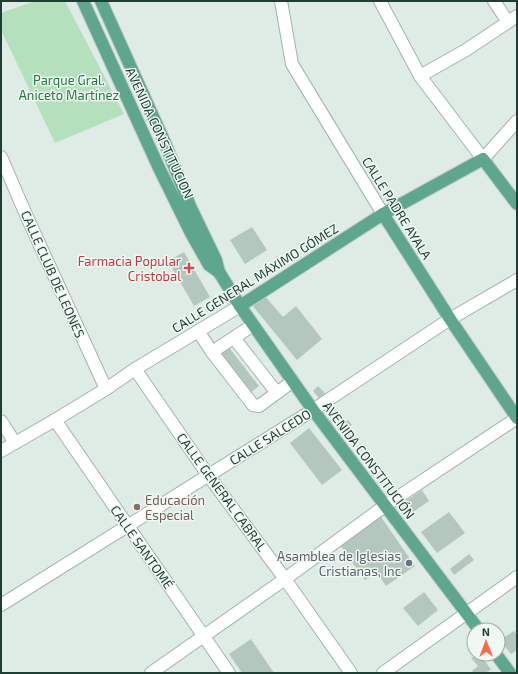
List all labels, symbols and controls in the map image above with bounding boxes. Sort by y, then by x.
street label: AVENIDA CONSTITUCION [123,65,197,201]
park label: Parque Gral. Aniceto Martínez [19,72,119,103]
street label: CALLE PADRE AYALA [359,154,435,262]
street label: CALLE CLUB DE LEONES [18,208,88,340]
street label: CALLE GENERAL MÁXIMO GÓMEZ [168,219,341,336]
place label: Farmacia Popular Cristobal [78,253,181,284]
marker: Farmacia Popular Cristobal [184,263,194,273]
street label: AVENIDA CONSTITUCIÓN [320,398,419,522]
street label: CALLE SALCEDO [226,406,314,468]
street label: CALLE GENERAL CABRAL [174,430,271,555]
place label: Educación Especial [145,492,205,523]
street label: CALLE SANTOMÉ [107,502,178,592]
marker: Educación Especial [132,502,142,512]
place label: Asamblea de Iglesias Cristianas, Inc [277,548,401,579]
marker: Asamblea de Iglesias Cristianas, Inc [404,558,414,568]
north arrow [466,622,506,662]
text: N [482,625,490,638]

